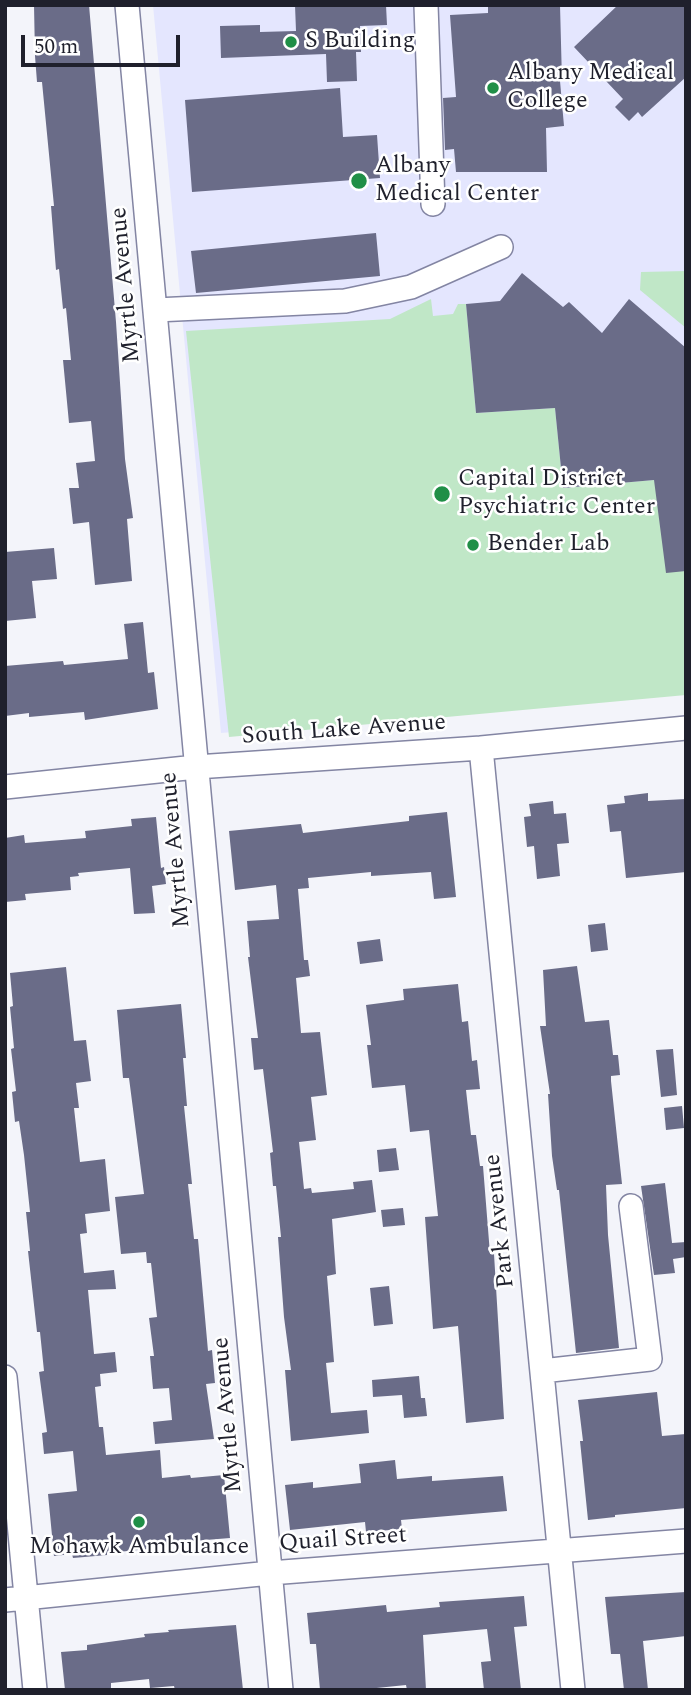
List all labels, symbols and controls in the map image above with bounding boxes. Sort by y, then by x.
scale bar [24,21,184,65]
place label: S Building [305,28,415,56]
text: 50 m [34,31,78,63]
marker: S Building [283,34,299,50]
place label: Albany Medical College [507,60,674,116]
marker: Albany Medical College [485,80,501,96]
place label: Albany Medical Center [375,153,539,209]
marker: Albany Medical Center [349,171,369,191]
street label: Myrtle Avenue [106,206,148,364]
place label: Capital District Psychiatric Center [458,466,655,522]
marker: Capital District Psychiatric Center [432,484,452,504]
place label: Bender Lab [487,531,609,559]
marker: Bender Lab [465,537,481,553]
street label: South Lake Avenue [241,709,447,753]
street label: Myrtle Avenue [156,771,198,929]
street label: Park Avenue [480,1153,522,1289]
street label: Myrtle Avenue [208,1336,250,1494]
marker: Mohawk Ambulance [131,1514,147,1530]
street label: Quail Street [278,1522,408,1560]
place label: Mohawk Ambulance [29,1534,249,1562]

